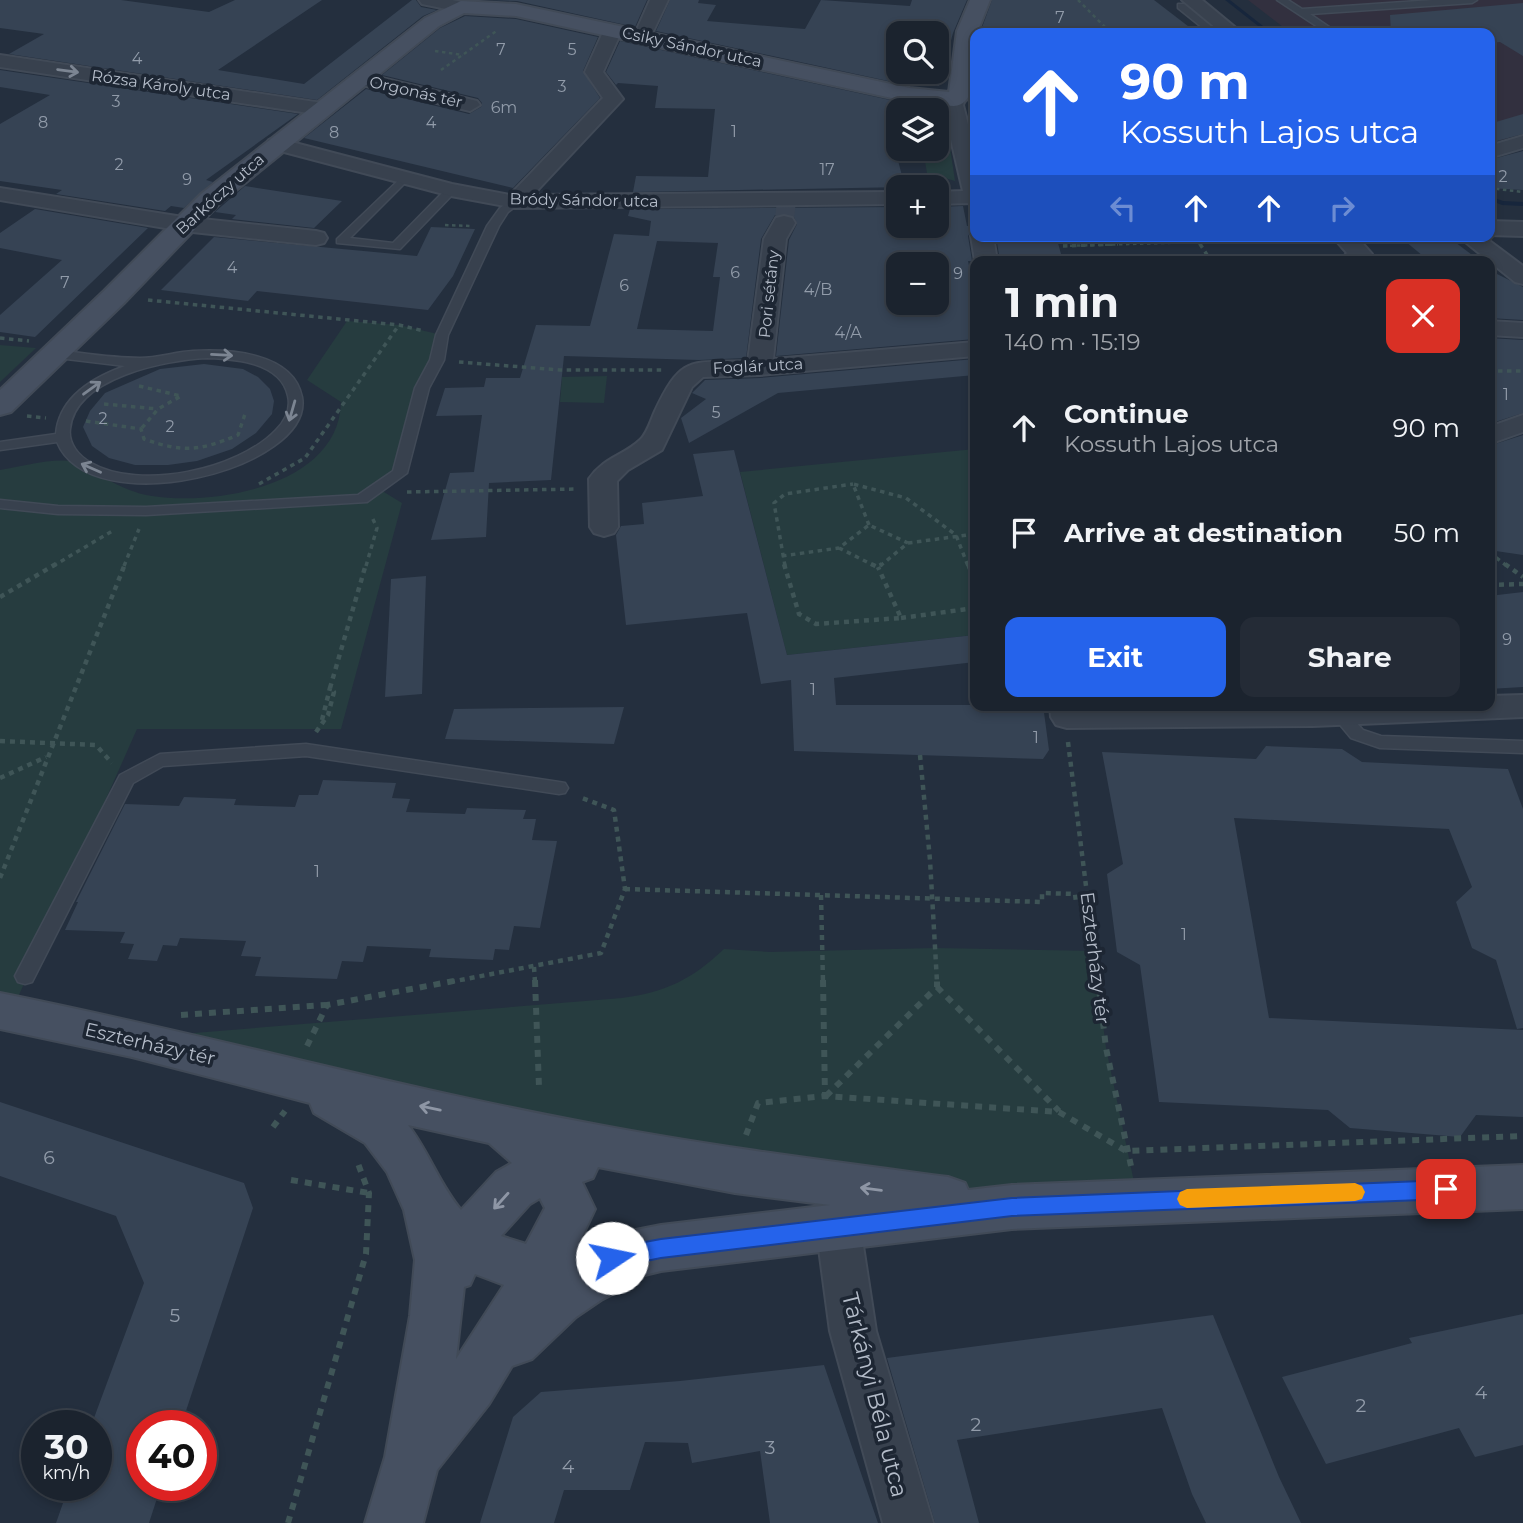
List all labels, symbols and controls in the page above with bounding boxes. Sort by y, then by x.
house number: 7 [1055,8,1065,27]
map controls [886,21,949,315]
button: search [886,21,949,84]
street label: Csiky Sándor utca [620,23,764,71]
house number: 7 [496,40,506,59]
house number: 5 [567,40,577,59]
house number: 4 [132,49,143,68]
text: 90 m [1120,52,1250,111]
icon: ahead [1005,56,1096,147]
one-way arrow [56,65,78,78]
street label: Rózsa Károly utca [90,66,232,104]
street label: Orgonás tér [367,72,465,112]
house number: 3 [557,77,567,96]
house number: 3 [111,92,121,111]
house number: 6m [491,98,517,117]
button: layers [886,98,949,161]
text: Kossuth Lajos utca [1120,112,1419,151]
house number: 8 [38,113,48,132]
house number: 4 [426,113,437,132]
house number: 1 [731,122,737,141]
house number: 8 [329,123,339,142]
street label: Barkóczy utca [172,149,268,239]
house number: 2 [114,155,124,174]
house number: 17 [819,160,835,179]
house number: 2 [1498,167,1508,186]
house number: 9 [182,170,192,189]
button: + [886,175,949,238]
street label: Bródy Sándor utca [509,189,659,211]
icon: left [1104,189,1142,227]
icon: ahead [1177,189,1215,227]
icon: ahead [1250,189,1288,227]
icon: right [1323,189,1361,227]
street label: Pori sétány [755,249,783,339]
button: − [886,252,949,315]
house number: 4 [227,258,238,277]
house number: 6 [730,263,740,282]
house number: 9 [953,264,963,283]
house number: 7 [60,273,70,292]
house number: 6 [619,276,629,295]
text: 1 min [1005,276,1119,328]
button: close [1386,279,1460,353]
house number: 4/B [804,280,832,299]
house number: 4/A [834,323,862,342]
text: 140 m · 15:19 [1005,328,1141,356]
one-way arrow [210,349,233,362]
street label: Foglár utca [712,354,804,378]
one-way arrow [82,381,101,395]
house number: 1 [1503,385,1509,404]
text: Continue [1064,398,1189,430]
one-way arrow [285,400,298,422]
house number: 5 [711,403,721,422]
house number: 2 [98,409,108,428]
icon: ahead [1005,409,1043,447]
text: 90 m [1393,412,1460,444]
house number: 2 [165,417,175,436]
text: Kossuth Lajos utca [1064,430,1279,458]
one-way arrow [81,461,102,474]
icon: arrive [1005,514,1043,552]
text: Arrive at destination [1064,517,1343,549]
text: 50 m [1394,517,1460,549]
button: Exit [1005,617,1226,697]
button: Share [1240,617,1460,697]
house number: 9 [1502,630,1512,649]
house number: 1 [810,680,816,699]
house number: 1 [1033,728,1039,747]
house number: 1 [314,862,320,881]
street label: Eszterházy tér [1075,891,1115,1025]
house number: 1 [1181,925,1187,944]
street label: Eszterházy tér [83,1018,217,1070]
one-way arrow [419,1101,442,1115]
house number: 6 [43,1146,55,1169]
pin [1416,1159,1476,1219]
icon: arrive [1427,1170,1465,1208]
one-way arrow [860,1183,883,1196]
one-way arrow [493,1192,509,1210]
position arrow [575,1221,649,1295]
street label: Tárkányi Béla utca [836,1290,914,1500]
house number: 5 [170,1304,181,1327]
house number: 4 [1475,1381,1488,1404]
house number: 2 [1356,1394,1367,1417]
speed limit sign: 40 [126,1410,217,1501]
house number: 2 [971,1413,982,1436]
text: 30 [44,1425,89,1468]
house number: 3 [765,1436,775,1459]
house number: 4 [562,1455,575,1478]
text: km/h [42,1462,91,1484]

